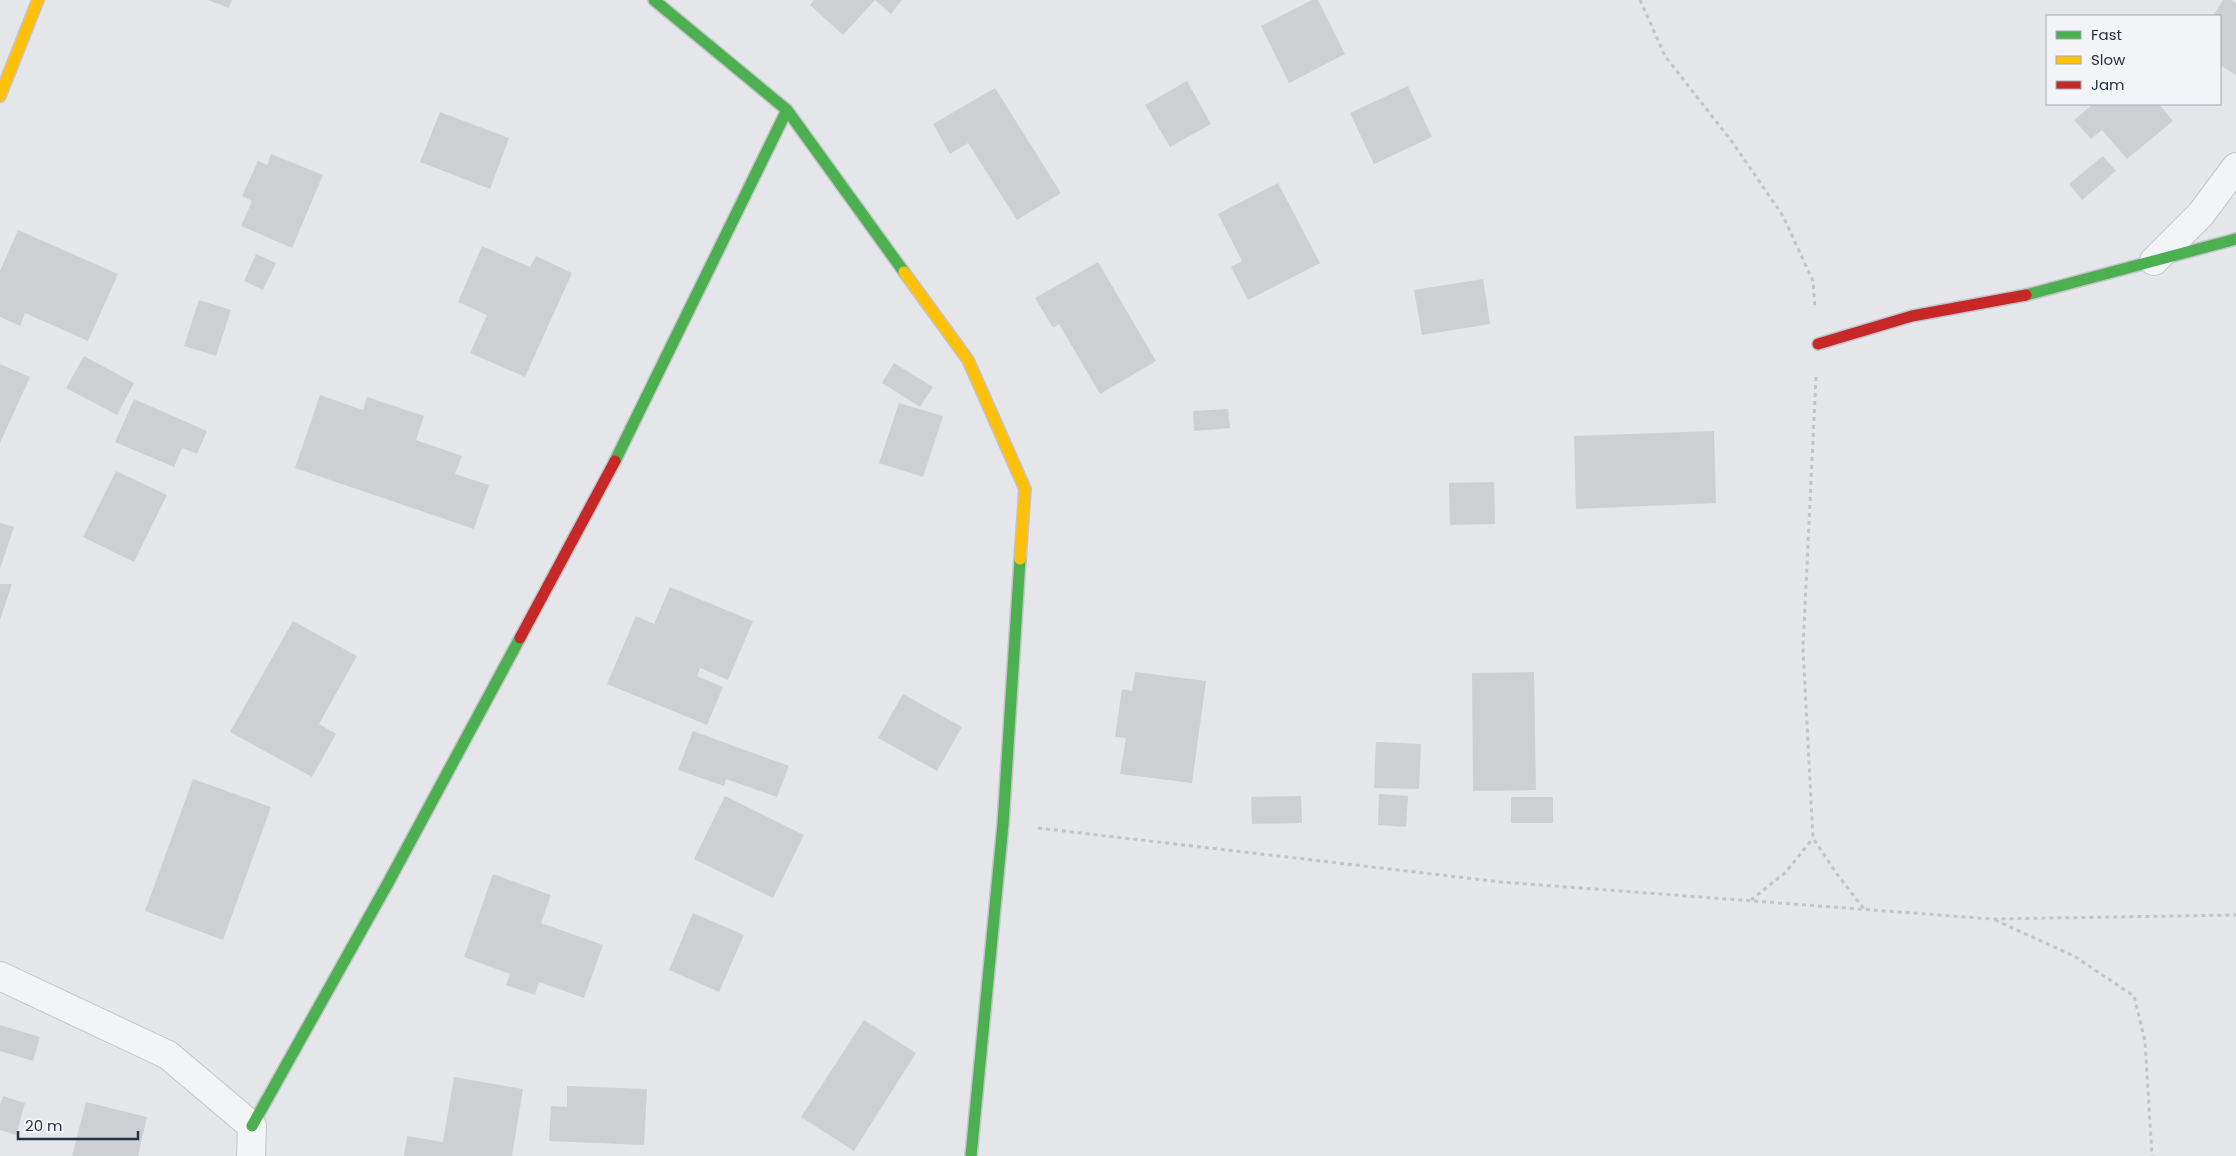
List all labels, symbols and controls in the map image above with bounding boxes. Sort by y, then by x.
legend [2046,15,2221,105]
text: Fast [2091,24,2122,45]
text: Slow [2091,49,2126,70]
text: Jam [2091,74,2125,95]
scale bar [18,1108,138,1140]
text: 20 m [25,1115,63,1136]

